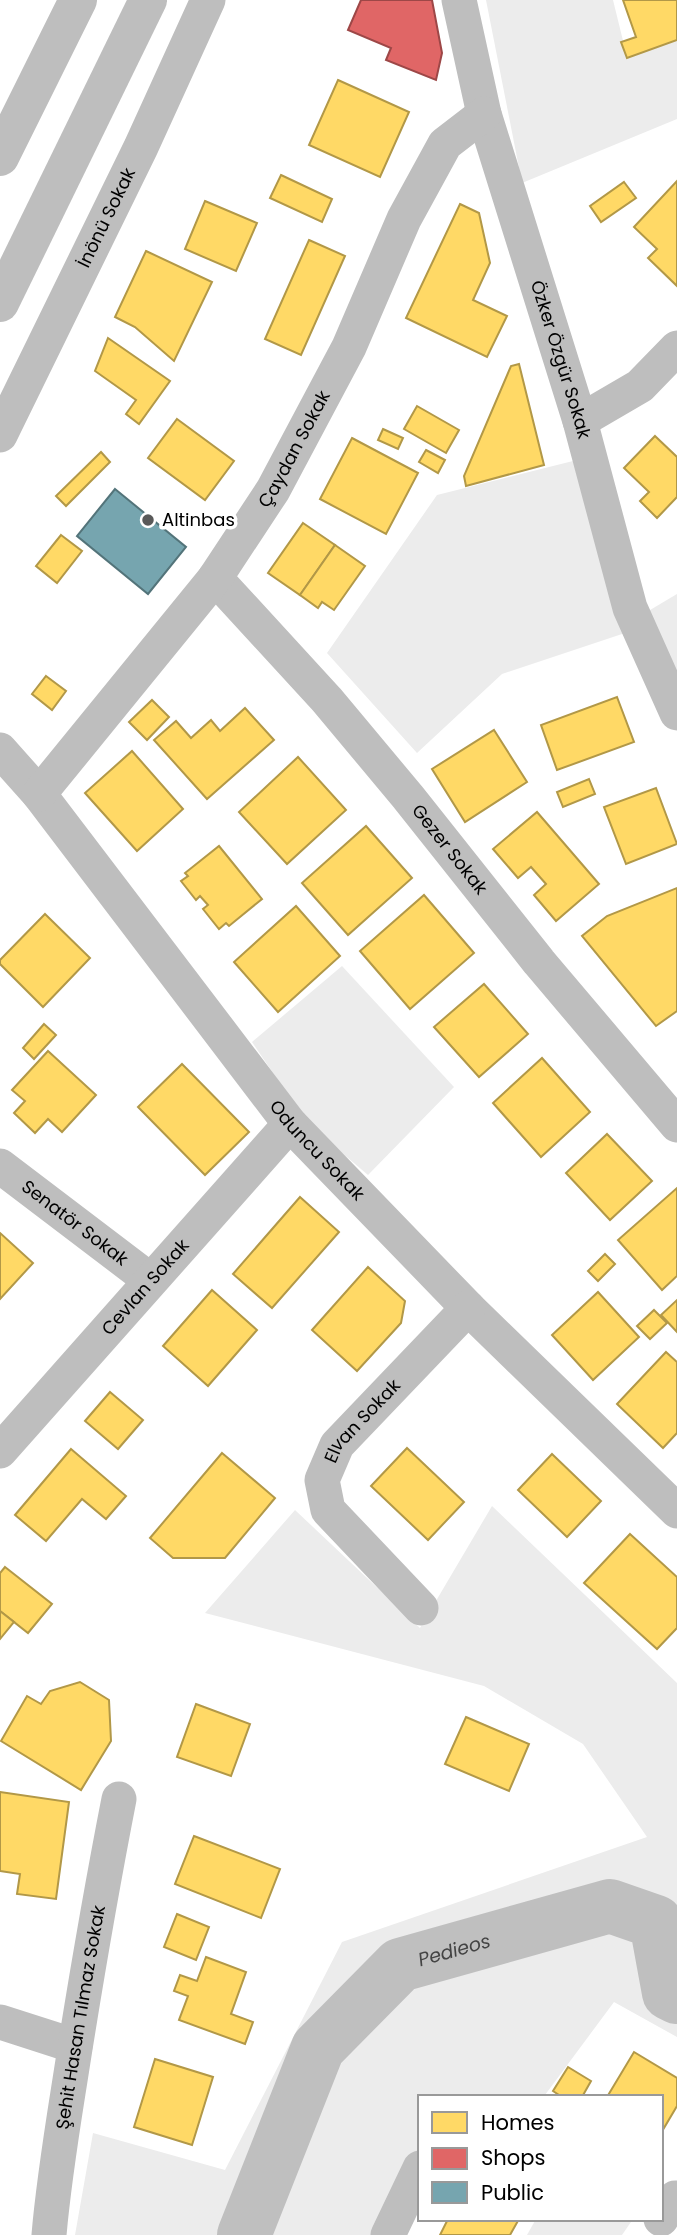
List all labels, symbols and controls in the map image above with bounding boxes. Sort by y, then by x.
street label: İnönü Sokak [71,163,141,272]
street label: Özker Özgür Sokak [525,277,597,442]
street label: Çaydan Sokak [252,385,336,512]
place label: Altinbas [162,507,235,532]
marker: Altinbas [140,512,156,528]
street label: Gezer Sokak [406,799,494,900]
street label: Oduncu Sokak [264,1095,371,1206]
street label: Senatör Sokak [17,1174,134,1272]
street label: Cevlan Sokak [95,1233,195,1340]
street label: Elvan Sokak [318,1373,406,1467]
street label: Şehit Hasan Tılmaz Sokak [49,1902,111,2131]
water label: Pedieos [415,1927,494,1973]
legend [418,2095,663,2221]
text: Homes [481,2108,555,2137]
text: Shops [481,2143,545,2172]
text: Public [481,2178,544,2207]

